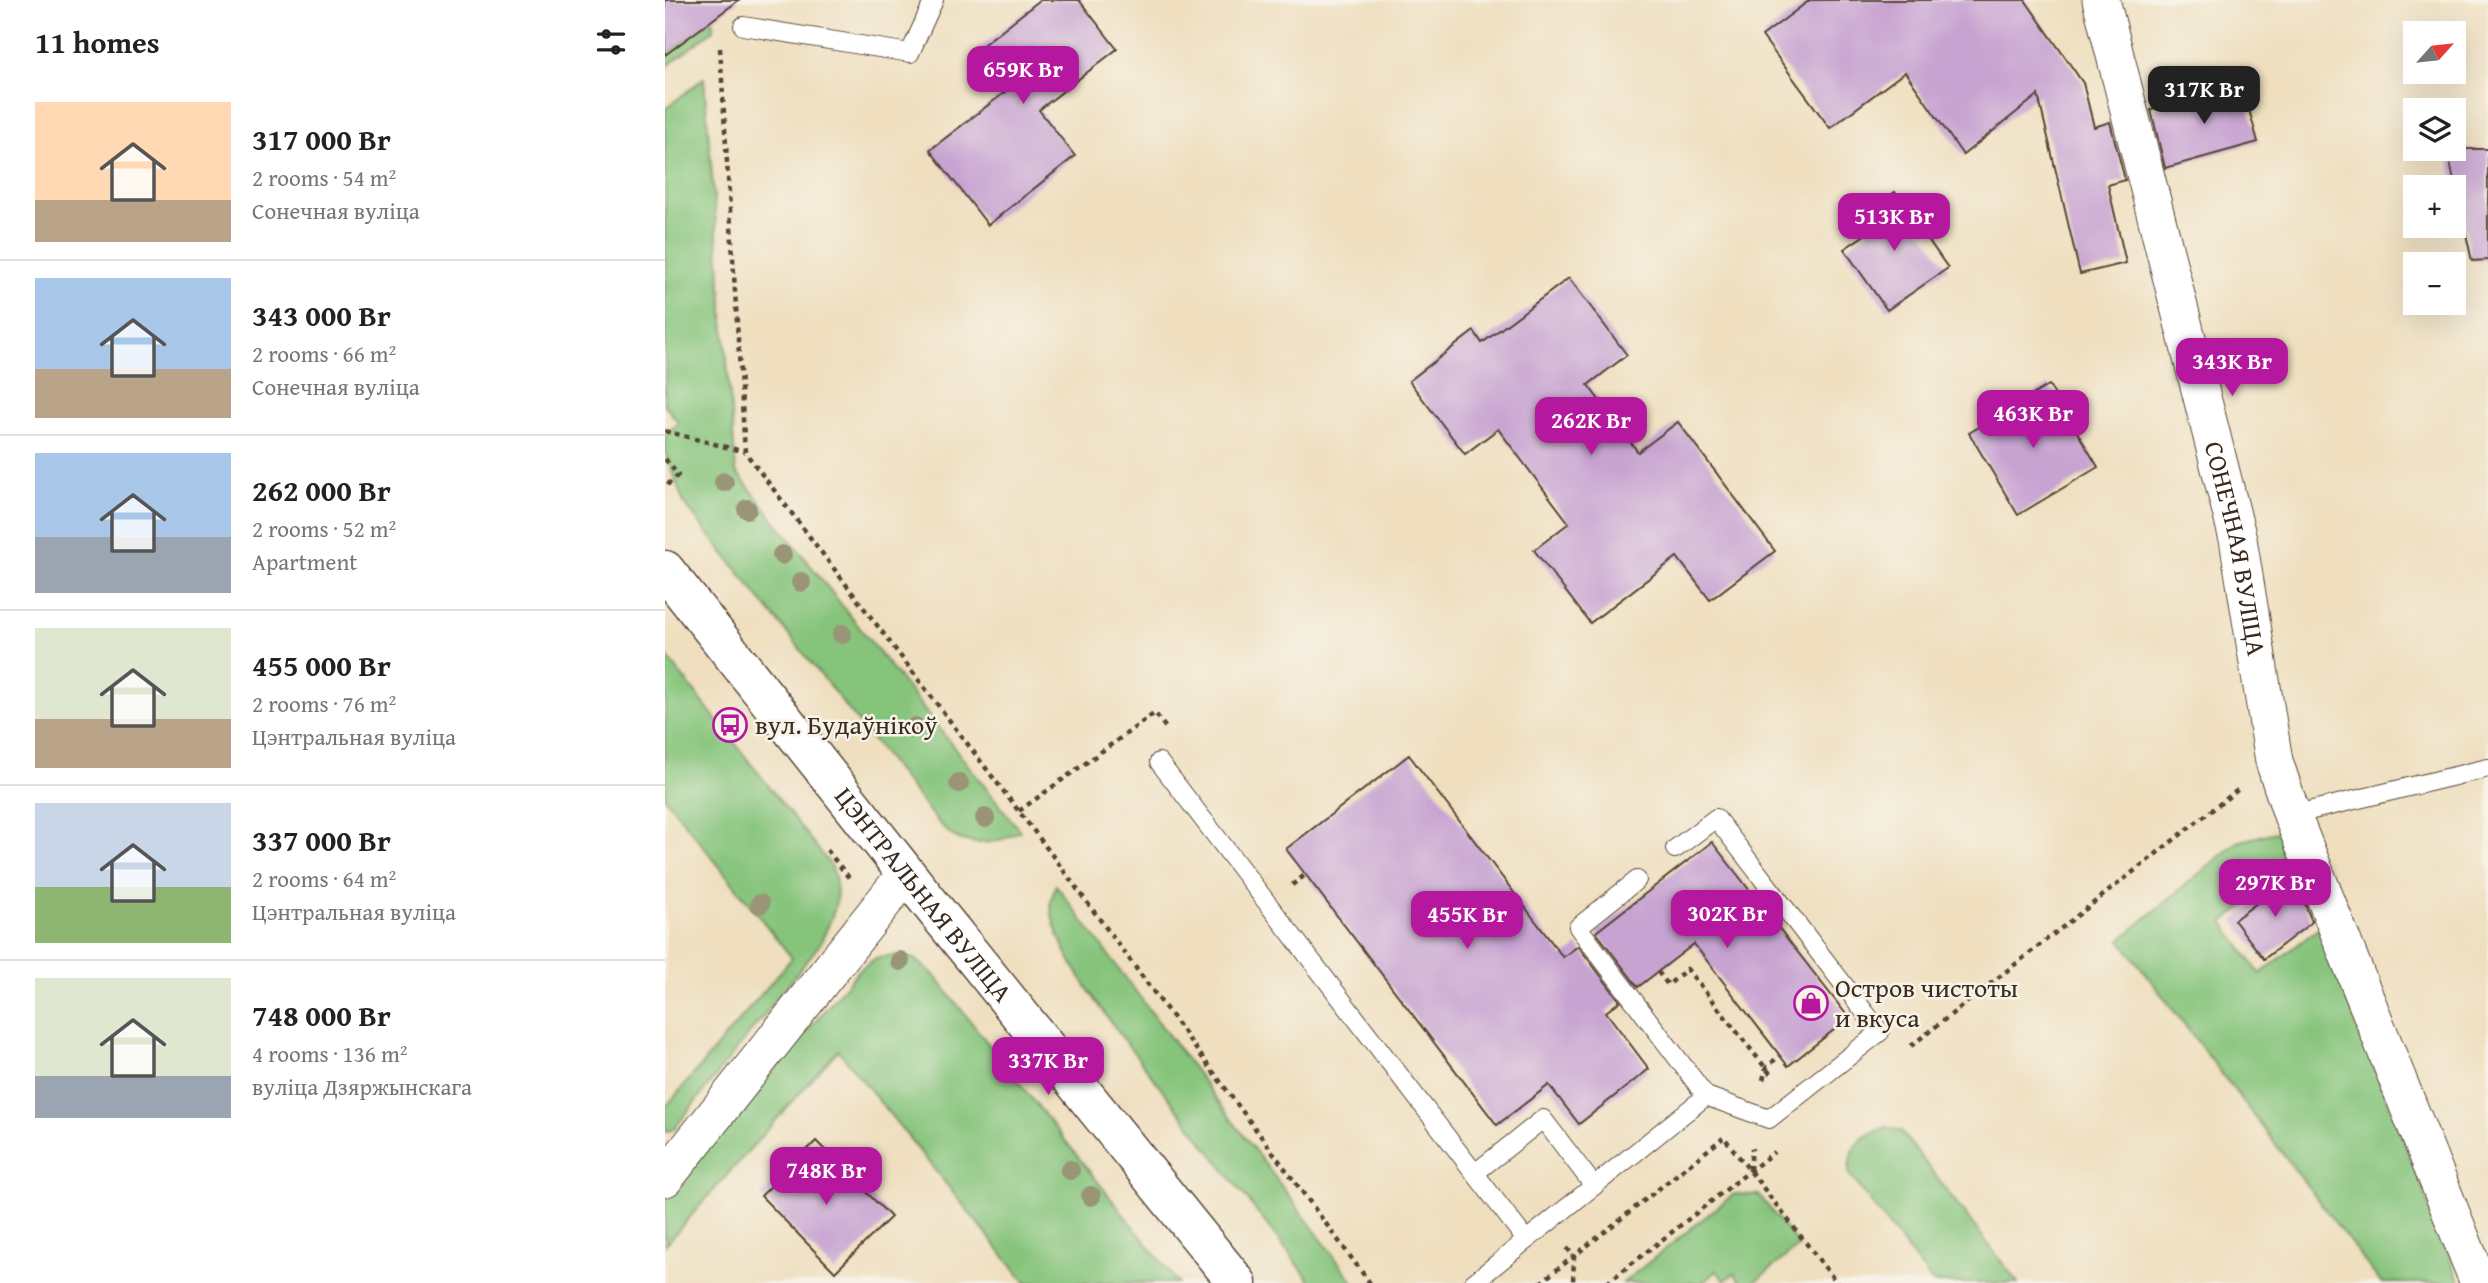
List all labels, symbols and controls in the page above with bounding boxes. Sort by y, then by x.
text: 11 homes [35,20,160,64]
north arrow [2403,21,2466,84]
map controls [2403,21,2466,315]
icon: filters [592,23,630,61]
pin: 659K Br [958,46,1088,106]
text: 659K Br [983,52,1063,85]
pin: 317K Br [2139,66,2269,126]
text: 317K Br [2164,72,2244,105]
button: layers [2403,98,2466,161]
text: 317 000 Br [252,117,391,161]
icon: home [91,130,175,214]
text: 2 rooms · 54 m² [252,161,396,194]
button: + [2403,175,2466,238]
text: Сонечная вуліца [252,194,420,227]
pin: 513K Br [1829,194,1959,253]
text: 513K Br [1854,199,1934,232]
button: − [2403,252,2466,315]
text: 343 000 Br [252,293,391,337]
icon: home [91,306,175,390]
text: 2 rooms · 66 m² [252,337,396,370]
pin: 343K Br [2167,338,2297,398]
text: 343K Br [2192,344,2272,377]
text: Сонечная вуліца [252,370,420,403]
pin: 463K Br [1968,391,2098,450]
text: 463K Br [1993,396,2073,429]
pin: 262K Br [1526,398,1656,457]
text: 262K Br [1551,403,1631,436]
street label: СОНЕЧНАЯ ВУЛІЦА [2195,437,2277,659]
text: 262 000 Br [252,468,391,512]
icon: home [91,481,175,565]
text: 2 rooms · 52 m² [252,512,396,545]
text: Apartment [252,545,357,578]
text: 455 000 Br [252,643,391,687]
icon: home [91,656,175,740]
text: 2 rooms · 76 m² [252,687,396,720]
place label: вул. Будаўнікоў [755,705,938,744]
bus stop icon: вул. Будаўнікоў [711,706,749,744]
text: Цэнтральная вуліца [252,720,456,753]
street label: ЦЭНТРАЛЬНАЯ ВУЛІЦА [826,778,1022,1011]
text: 337 000 Br [252,818,391,862]
icon: home [91,831,175,915]
pin: 297K Br [2210,860,2340,919]
text: 2 rooms · 64 m² [252,862,396,895]
text: 297K Br [2235,865,2315,898]
pin: 302K Br [1662,890,1792,950]
pin: 455K Br [1402,892,1532,951]
text: Цэнтральная вуліца [252,895,456,928]
text: 302K Br [1687,896,1767,929]
text: 455K Br [1427,897,1507,930]
place label: Остров чистоты и вкуса [1835,968,2018,1037]
shop icon: Остров чистоты и вкуса [1792,984,1830,1022]
text: 748 000 Br [252,993,391,1037]
icon: home [91,1006,175,1090]
text: 4 rooms · 136 m² [252,1037,407,1070]
pin: 337K Br [983,1038,1113,1097]
text: 337K Br [1008,1043,1088,1076]
text: вуліца Дзяржынскага [252,1070,472,1103]
pin: 748K Br [761,1148,891,1207]
text: 748K Br [786,1153,866,1186]

